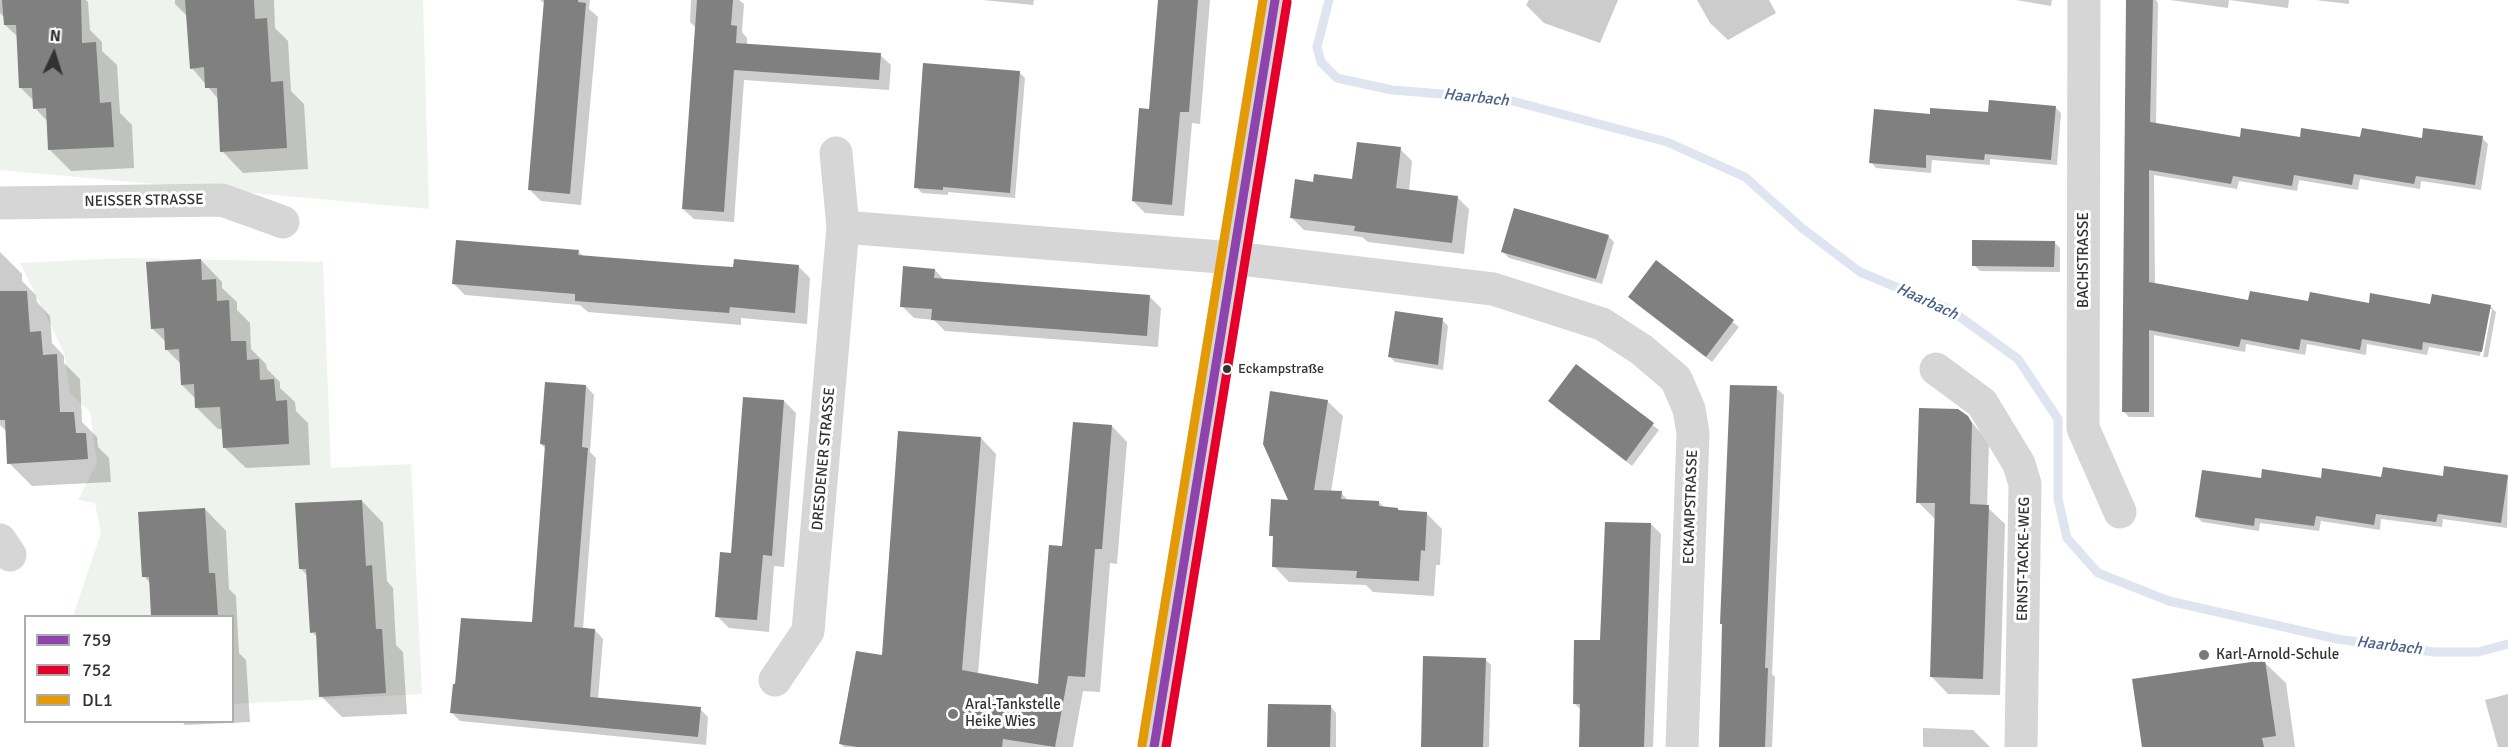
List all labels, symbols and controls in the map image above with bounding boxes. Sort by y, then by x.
north arrow [24,24,84,84]
text: N [49,26,62,46]
water label: Haarbach [1442,85,1510,111]
street label: NEISSER STRASSE [84,191,204,211]
street label: BACHSTRASSE [2075,212,2093,308]
water label: Haarbach [1893,279,1961,325]
place label: Eckampstraße [1238,361,1324,377]
marker: Eckampstraße [1221,363,1233,375]
street label: DRESDENER STRASSE [809,387,839,531]
street label: ECKAMPSTRASSE [1680,449,1702,565]
street label: ERNST-TACKE-WEG [2014,497,2034,621]
legend [24,615,234,723]
text: 759 [82,629,111,651]
water label: Haarbach [2355,632,2423,660]
place label: Karl-Arnold-Schule [2216,646,2339,664]
marker: Karl-Arnold-Schule [2197,648,2211,662]
text: 752 [82,659,111,681]
text: DL1 [82,689,113,711]
place label: Aral-Tankstelle Heike Wies [965,696,1061,731]
marker: Aral-Tankstelle Heike Wies [946,707,960,721]

